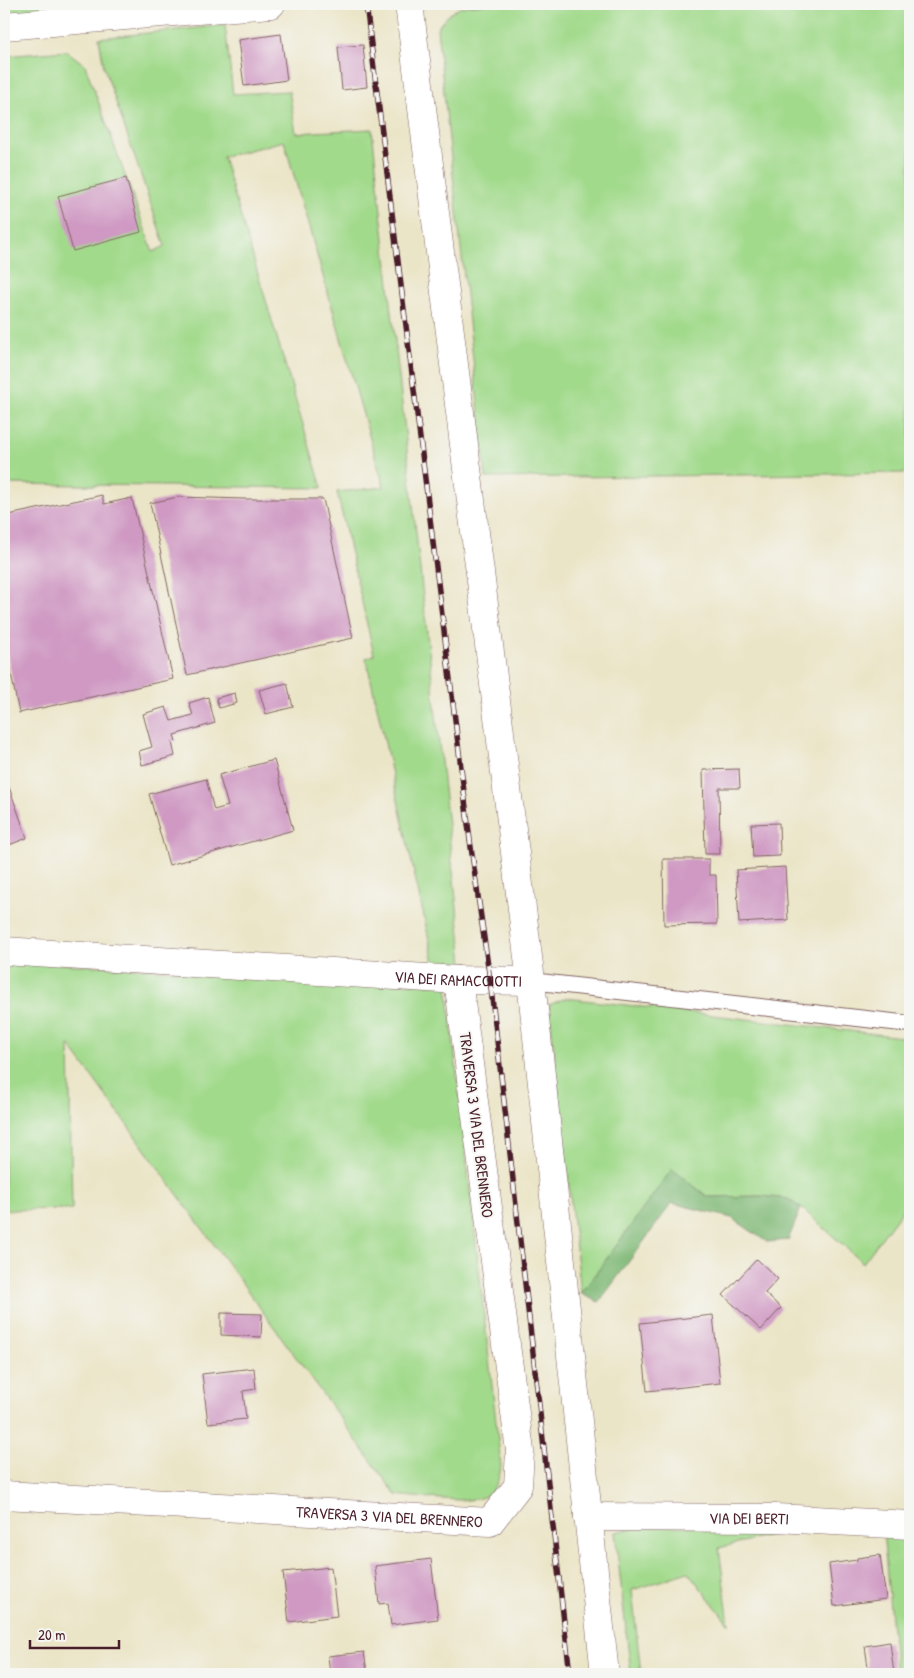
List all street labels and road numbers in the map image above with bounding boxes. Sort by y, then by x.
street label: VIA DEI RAMACCIOTTI [394,965,522,992]
street label: TRAVERSA 3 VIA DEL BRENNERO [455,1031,499,1219]
street label: TRAVERSA 3 VIA DEL BRENNERO [295,1500,483,1533]
street label: VIA DEI BERTI [709,1507,790,1530]

